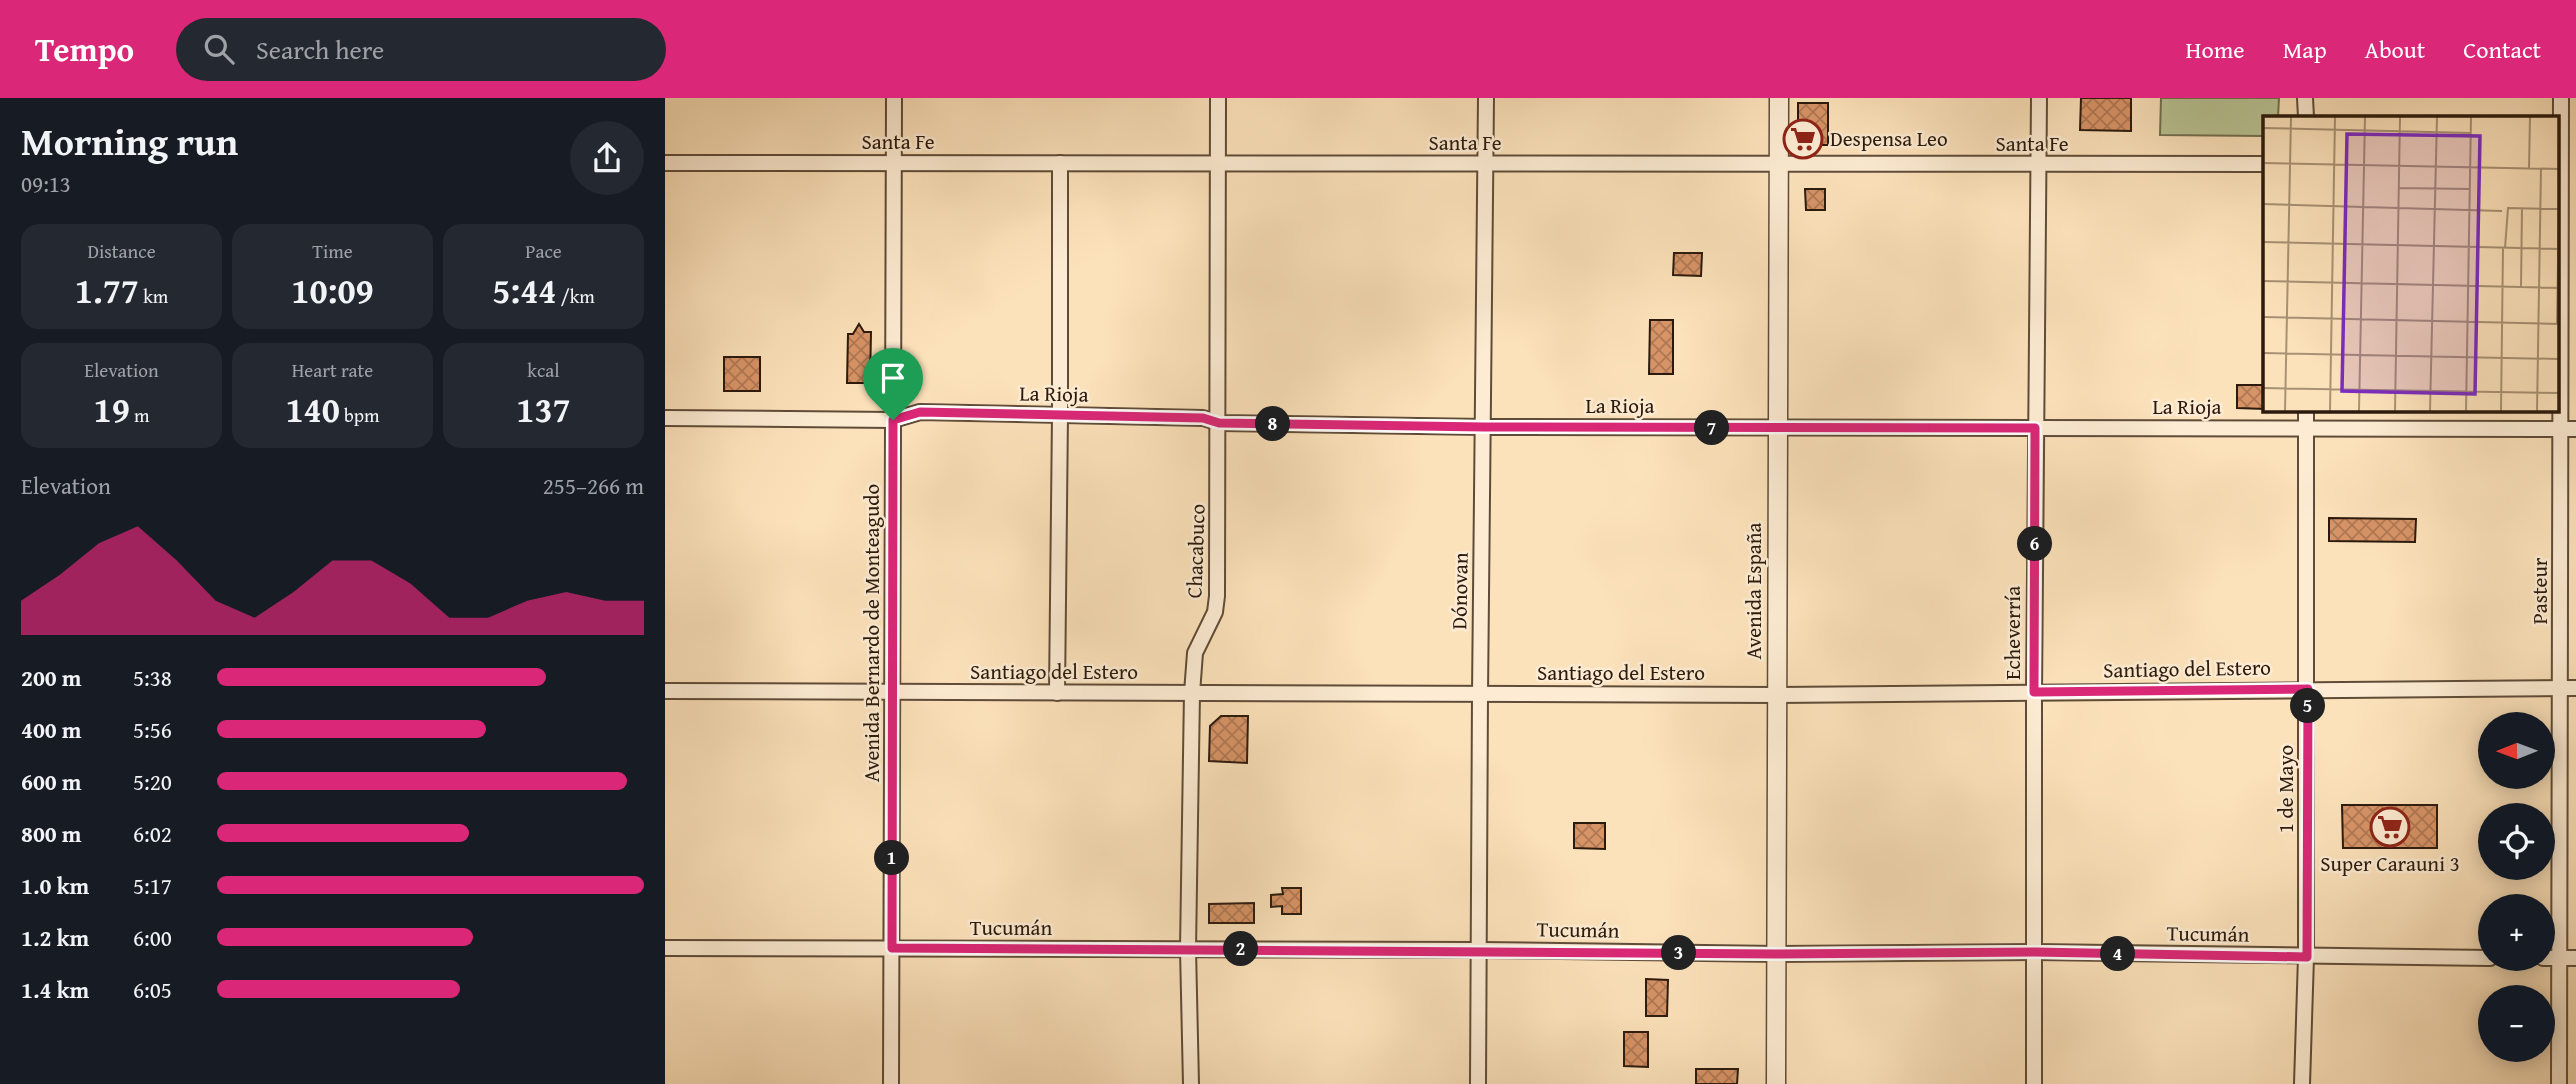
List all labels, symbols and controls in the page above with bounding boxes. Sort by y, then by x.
search box [176,18,666,81]
text: Tempo [35,25,134,73]
icon: search [200,30,238,68]
text: Search here [256,30,384,69]
text: Home [2186,32,2245,67]
text: Map [2283,32,2327,67]
text: About [2365,32,2425,67]
text: Contact [2463,32,2541,67]
text: Morning run [21,113,238,169]
inset map [2263,116,2559,411]
supermarket icon: Despensa Leo [1782,118,1824,160]
button: share [570,121,644,195]
place label: Despensa Leo [1830,123,1948,154]
street label: Santa Fe [861,126,935,157]
street label: Santa Fe [1428,127,1502,158]
street label: Santa Fe [1995,128,2069,159]
text: 09:13 [21,167,71,200]
text: Distance [87,237,156,265]
text: Time [312,237,353,265]
text: Pace [525,237,562,265]
text: 1.77 [75,265,139,316]
text: 10:09 [291,265,374,316]
text: 5:44 [492,265,556,316]
text: km [139,282,168,310]
text: /km [556,282,595,310]
pin [863,348,923,420]
text: Elevation [84,356,159,384]
text: Heart rate [292,356,373,384]
text: kcal [527,356,560,384]
icon: arrive [874,359,912,397]
street label: La Rioja [1019,377,1089,410]
text: 19 [94,384,130,435]
text: 140 [285,384,340,435]
text: 137 [516,384,571,435]
street label: La Rioja [1585,390,1655,421]
street label: La Rioja [2152,391,2222,422]
text: m [130,401,149,429]
text: bpm [340,401,380,429]
pin: 8 [1255,406,1291,442]
text: 8 [1268,409,1277,437]
pin: 7 [1695,410,1729,446]
text: 7 [1707,413,1716,441]
text: Elevation [21,469,111,502]
text: 255–266 m [543,469,644,502]
street label: Avenida Bernardo de Monteagudo [856,484,887,782]
street label: Chacabuco [1178,503,1213,599]
street label: Avenida España [1738,522,1769,659]
pin: 6 [2017,526,2053,562]
text: 6 [2030,529,2039,557]
street label: Dónovan [1443,552,1476,630]
street label: Pasteur [2524,557,2555,624]
street label: Echeverría [1997,586,2028,680]
street label: Santiago del Estero [2103,652,2271,685]
street label: Santiago del Estero [970,656,1138,687]
street label: Santiago del Estero [1537,657,1705,688]
text: 200 m [21,661,82,694]
text: 5:38 [133,661,172,694]
pin: 5 [2291,688,2325,724]
text: 5 [2303,691,2312,719]
north arrow [2478,712,2555,789]
map controls [2478,712,2555,1062]
text: 400 m [21,713,82,746]
text: 5:56 [133,713,172,746]
street label: 1 de Mayo [2270,745,2301,833]
text: 600 m [21,765,82,798]
text: 5:20 [133,765,172,798]
button: locate [2478,803,2555,880]
supermarket icon: Super Carauni 3 [2369,806,2411,848]
text: 800 m [21,817,82,850]
text: 6:02 [133,817,172,850]
pin: 1 [875,840,909,876]
text: 1 [887,843,896,871]
place label: Super Carauni 3 [2320,848,2460,879]
text: 1.0 km [21,869,89,902]
text: 5:17 [133,869,172,902]
button: + [2478,894,2555,971]
street label: Tucumán [970,912,1053,943]
street label: Tucumán [1536,913,1620,946]
street label: Tucumán [2166,917,2250,950]
text: 1.2 km [21,921,89,954]
text: 6:00 [133,921,172,954]
pin: 2 [1223,932,1259,966]
text: 2 [1236,934,1245,962]
pin: 3 [1661,936,1697,970]
pin: 4 [2101,936,2135,972]
text: 3 [1674,938,1683,966]
text: 4 [2113,939,2122,967]
text: 1.4 km [21,973,89,1006]
text: 6:05 [133,973,172,1006]
button: − [2478,985,2555,1062]

